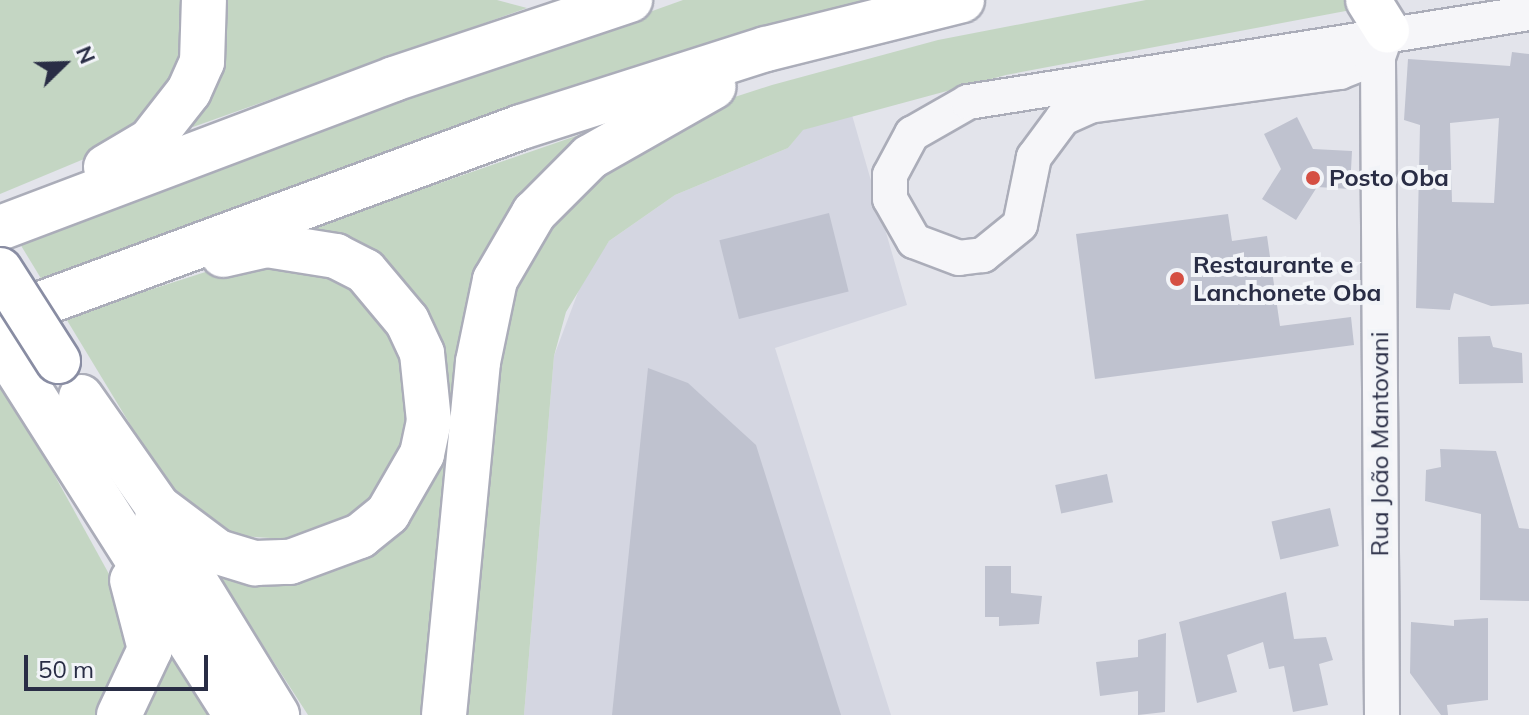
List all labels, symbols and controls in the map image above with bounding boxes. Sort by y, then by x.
north arrow [24,24,104,104]
text: N [70,42,102,68]
place label: Posto Oba [1329,164,1449,192]
marker: Posto Oba [1304,169,1322,187]
place label: Restaurante e Lanchonete Oba [1193,251,1381,307]
marker: Restaurante e Lanchonete Oba [1168,270,1186,288]
street label: Rua João Mantovani [1366,332,1394,556]
scale bar [28,639,212,689]
text: 50 m [38,654,94,684]

